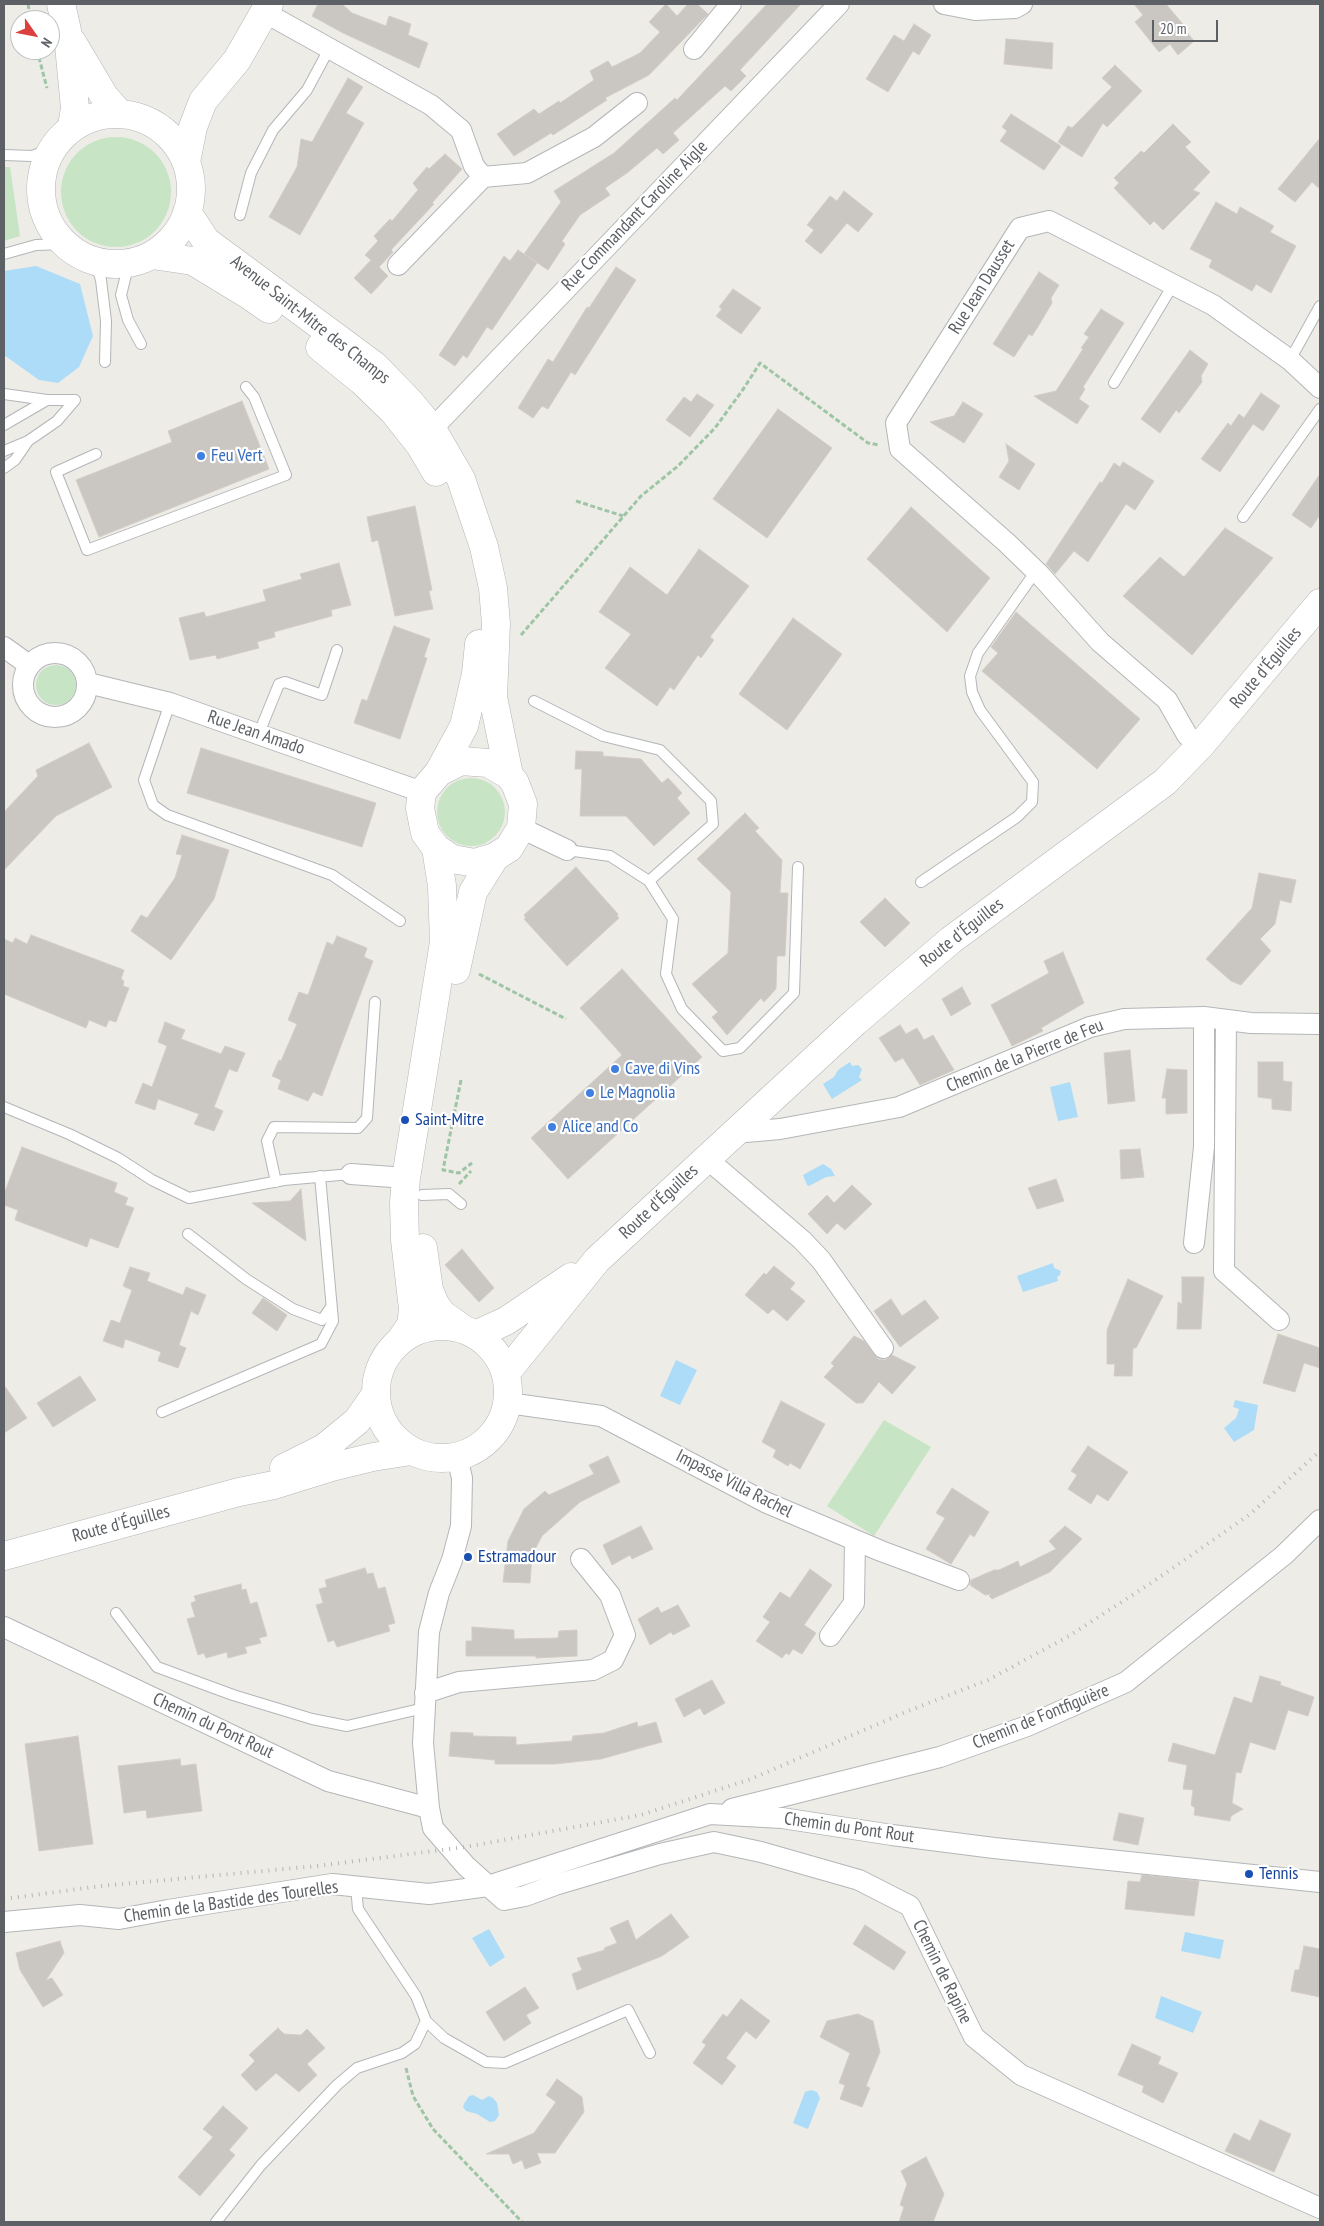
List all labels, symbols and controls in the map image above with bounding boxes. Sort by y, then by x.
north arrow [10,10,60,60]
scale bar [1154,10,1220,42]
text: 20 m [1160,19,1186,38]
text: N [37,35,56,51]
street label: Rue Commandant Caroline Aigle [558,136,712,296]
street label: Rue Jean Dausset [944,236,1020,338]
street label: Avenue Saint-Mitre des Champs [226,251,394,389]
place label: Feu Vert [211,445,263,467]
marker: Feu Vert [195,450,207,462]
street label: Route d'Éguilles [1226,623,1306,713]
street label: Rue Jean Amado [205,706,307,760]
street label: Route d'Éguilles [916,894,1008,972]
street label: Chemin de la Pierre de Feu [943,1015,1107,1097]
place label: Cave di Vins [625,1058,700,1080]
marker: Cave di Vins [609,1063,621,1075]
place label: Le Magnolia [600,1082,675,1104]
marker: Le Magnolia [584,1087,596,1099]
place label: Saint-Mitre [415,1109,484,1131]
marker: Saint-Mitre [399,1114,411,1126]
place label: Alice and Co [562,1116,638,1138]
marker: Alice and Co [546,1121,558,1133]
street label: Route d'Éguilles [615,1160,703,1244]
street label: Impasse Villa Rachel [672,1445,796,1523]
street label: Route d'Éguilles [70,1501,172,1547]
place label: Estramadour [478,1546,556,1568]
marker: Estramadour [462,1551,474,1563]
street label: Chemin de Fontfiguière [970,1680,1112,1754]
street label: Chemin du Pont Rout [149,1689,277,1763]
street label: Chemin du Pont Rout [783,1808,915,1848]
place label: Tennis [1259,1863,1298,1885]
marker: Tennis [1243,1868,1255,1880]
street label: Chemin de la Bastide des Tourelles [123,1876,339,1928]
street label: Chemin de Rapine [908,1917,976,2027]

